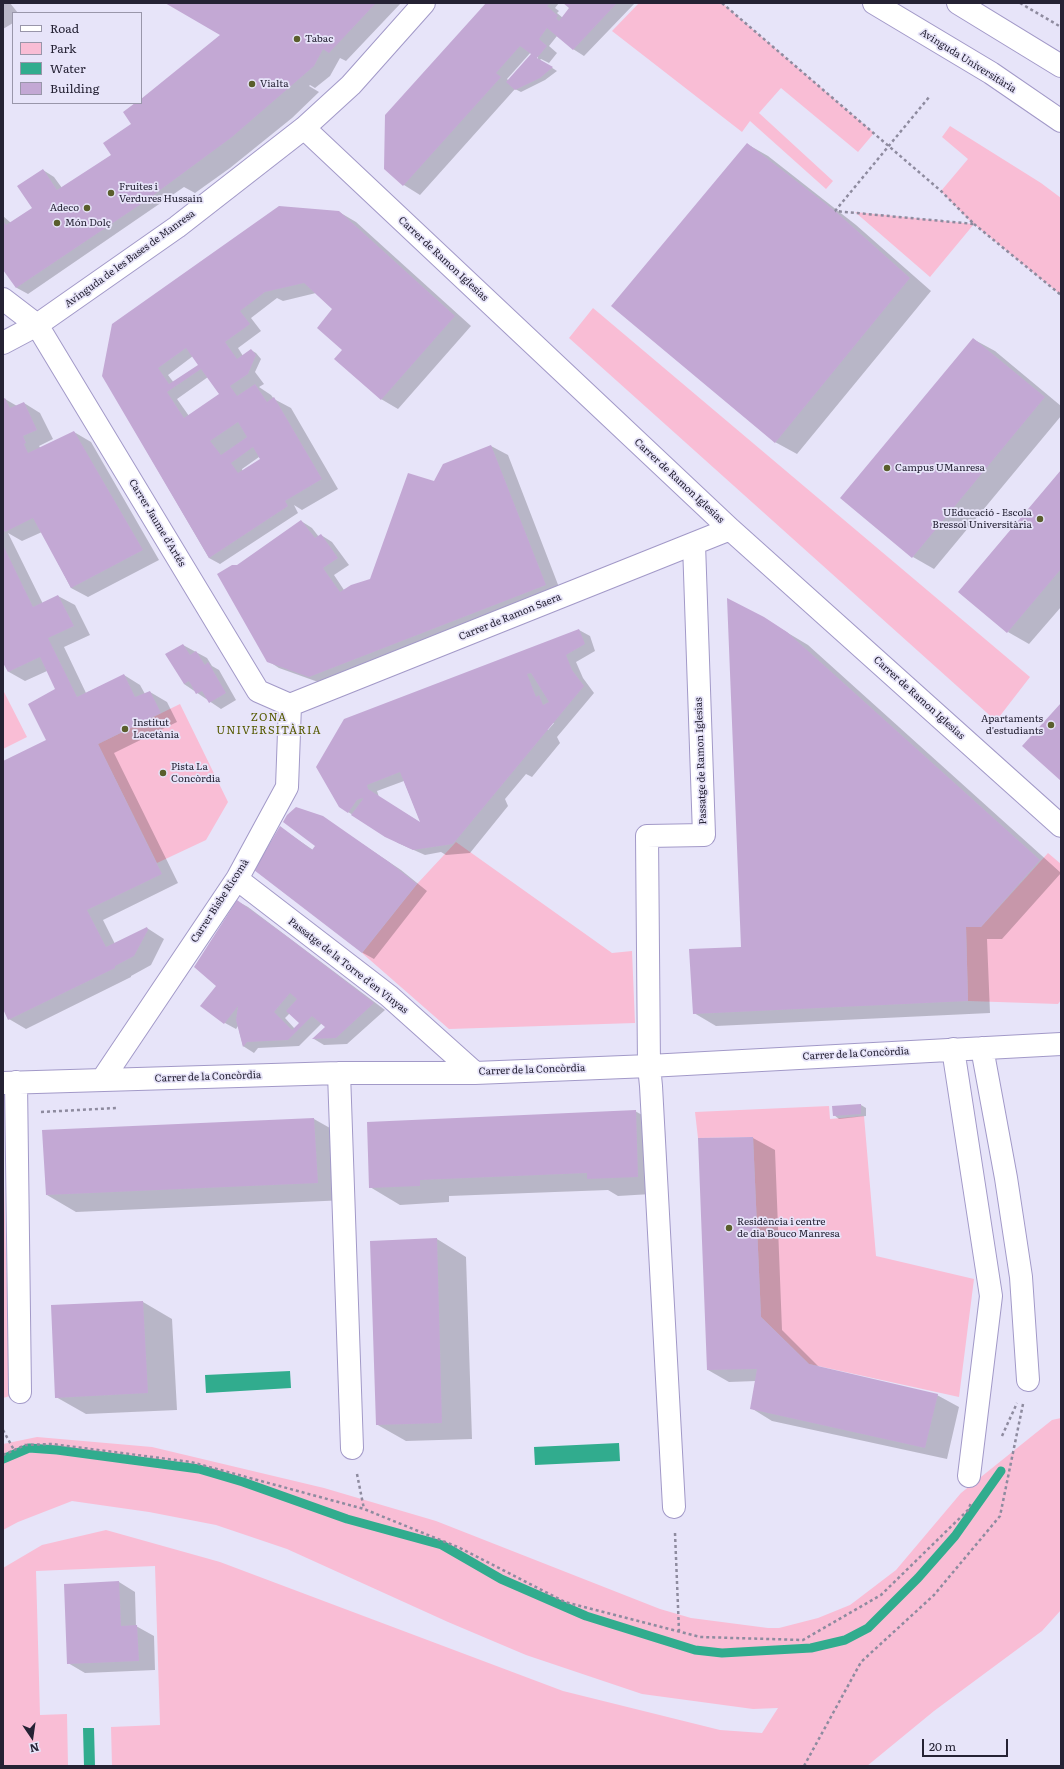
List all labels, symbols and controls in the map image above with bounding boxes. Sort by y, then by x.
legend [12,12,142,104]
text: Road [50,19,79,37]
street label: Avinguda Universitària [918,26,1018,96]
place label: Tabac [305,33,333,45]
marker: Tabac [292,34,302,44]
text: Park [50,39,76,57]
text: Water [50,59,86,77]
place label: Vialta [260,78,289,90]
text: Building [50,79,99,97]
marker: Vialta [247,79,257,89]
place label: Fruites i Verdures Hussain [119,181,203,204]
marker: Fruites i Verdures Hussain [106,188,116,198]
place label: Adeco [50,202,79,214]
marker: Adeco [82,203,92,213]
street label: Avinguda de les Bases de Manresa [62,208,198,310]
street label: Carrer de Ramon Iglesias [396,214,490,304]
place label: Món Dolç [65,217,111,229]
marker: Món Dolç [52,218,62,228]
street label: Carrer de Ramon Iglesias [632,436,726,526]
place label: Campus UManresa [895,462,985,474]
marker: Campus UManresa [882,463,892,473]
street label: Carrer Jaume d'Artés [126,477,188,569]
place label: UEducació - Escola Bressol Universitària [932,507,1032,530]
marker: UEducació - Escola Bressol Universitària [1035,514,1045,524]
street label: Carrer de Ramon Saera [457,591,563,643]
street label: Carrer de Ramon Iglesias [871,654,967,742]
street label: Passatge de Ramon Iglesias [693,697,709,825]
district label: ZONA UNIVERSITÀRIA [216,711,322,737]
place label: Apartaments d'estudiants [981,713,1043,736]
place label: Institut Lacetània [133,717,179,740]
marker: Apartaments d'estudiants [1046,720,1056,730]
marker: Institut Lacetània [120,724,130,734]
place label: Pista La Concòrdia [171,761,220,784]
marker: Pista La Concòrdia [158,768,168,778]
street label: Carrer Bisbe Ricomà [188,857,252,945]
street label: Passatge de la Torre d'en Vinyas [286,915,410,1017]
street label: Carrer de la Concòrdia [802,1045,910,1063]
street label: Carrer de la Concòrdia [478,1062,586,1078]
street label: Carrer de la Concòrdia [154,1069,262,1085]
place label: Residència i centre de dia Bouco Manresa [737,1216,840,1240]
marker: Residència i centre de dia Bouco Manresa [724,1223,734,1233]
north arrow [12,1717,52,1757]
scale bar [924,1731,1010,1757]
text: 20 m [929,1737,956,1755]
text: N [28,1740,41,1758]

